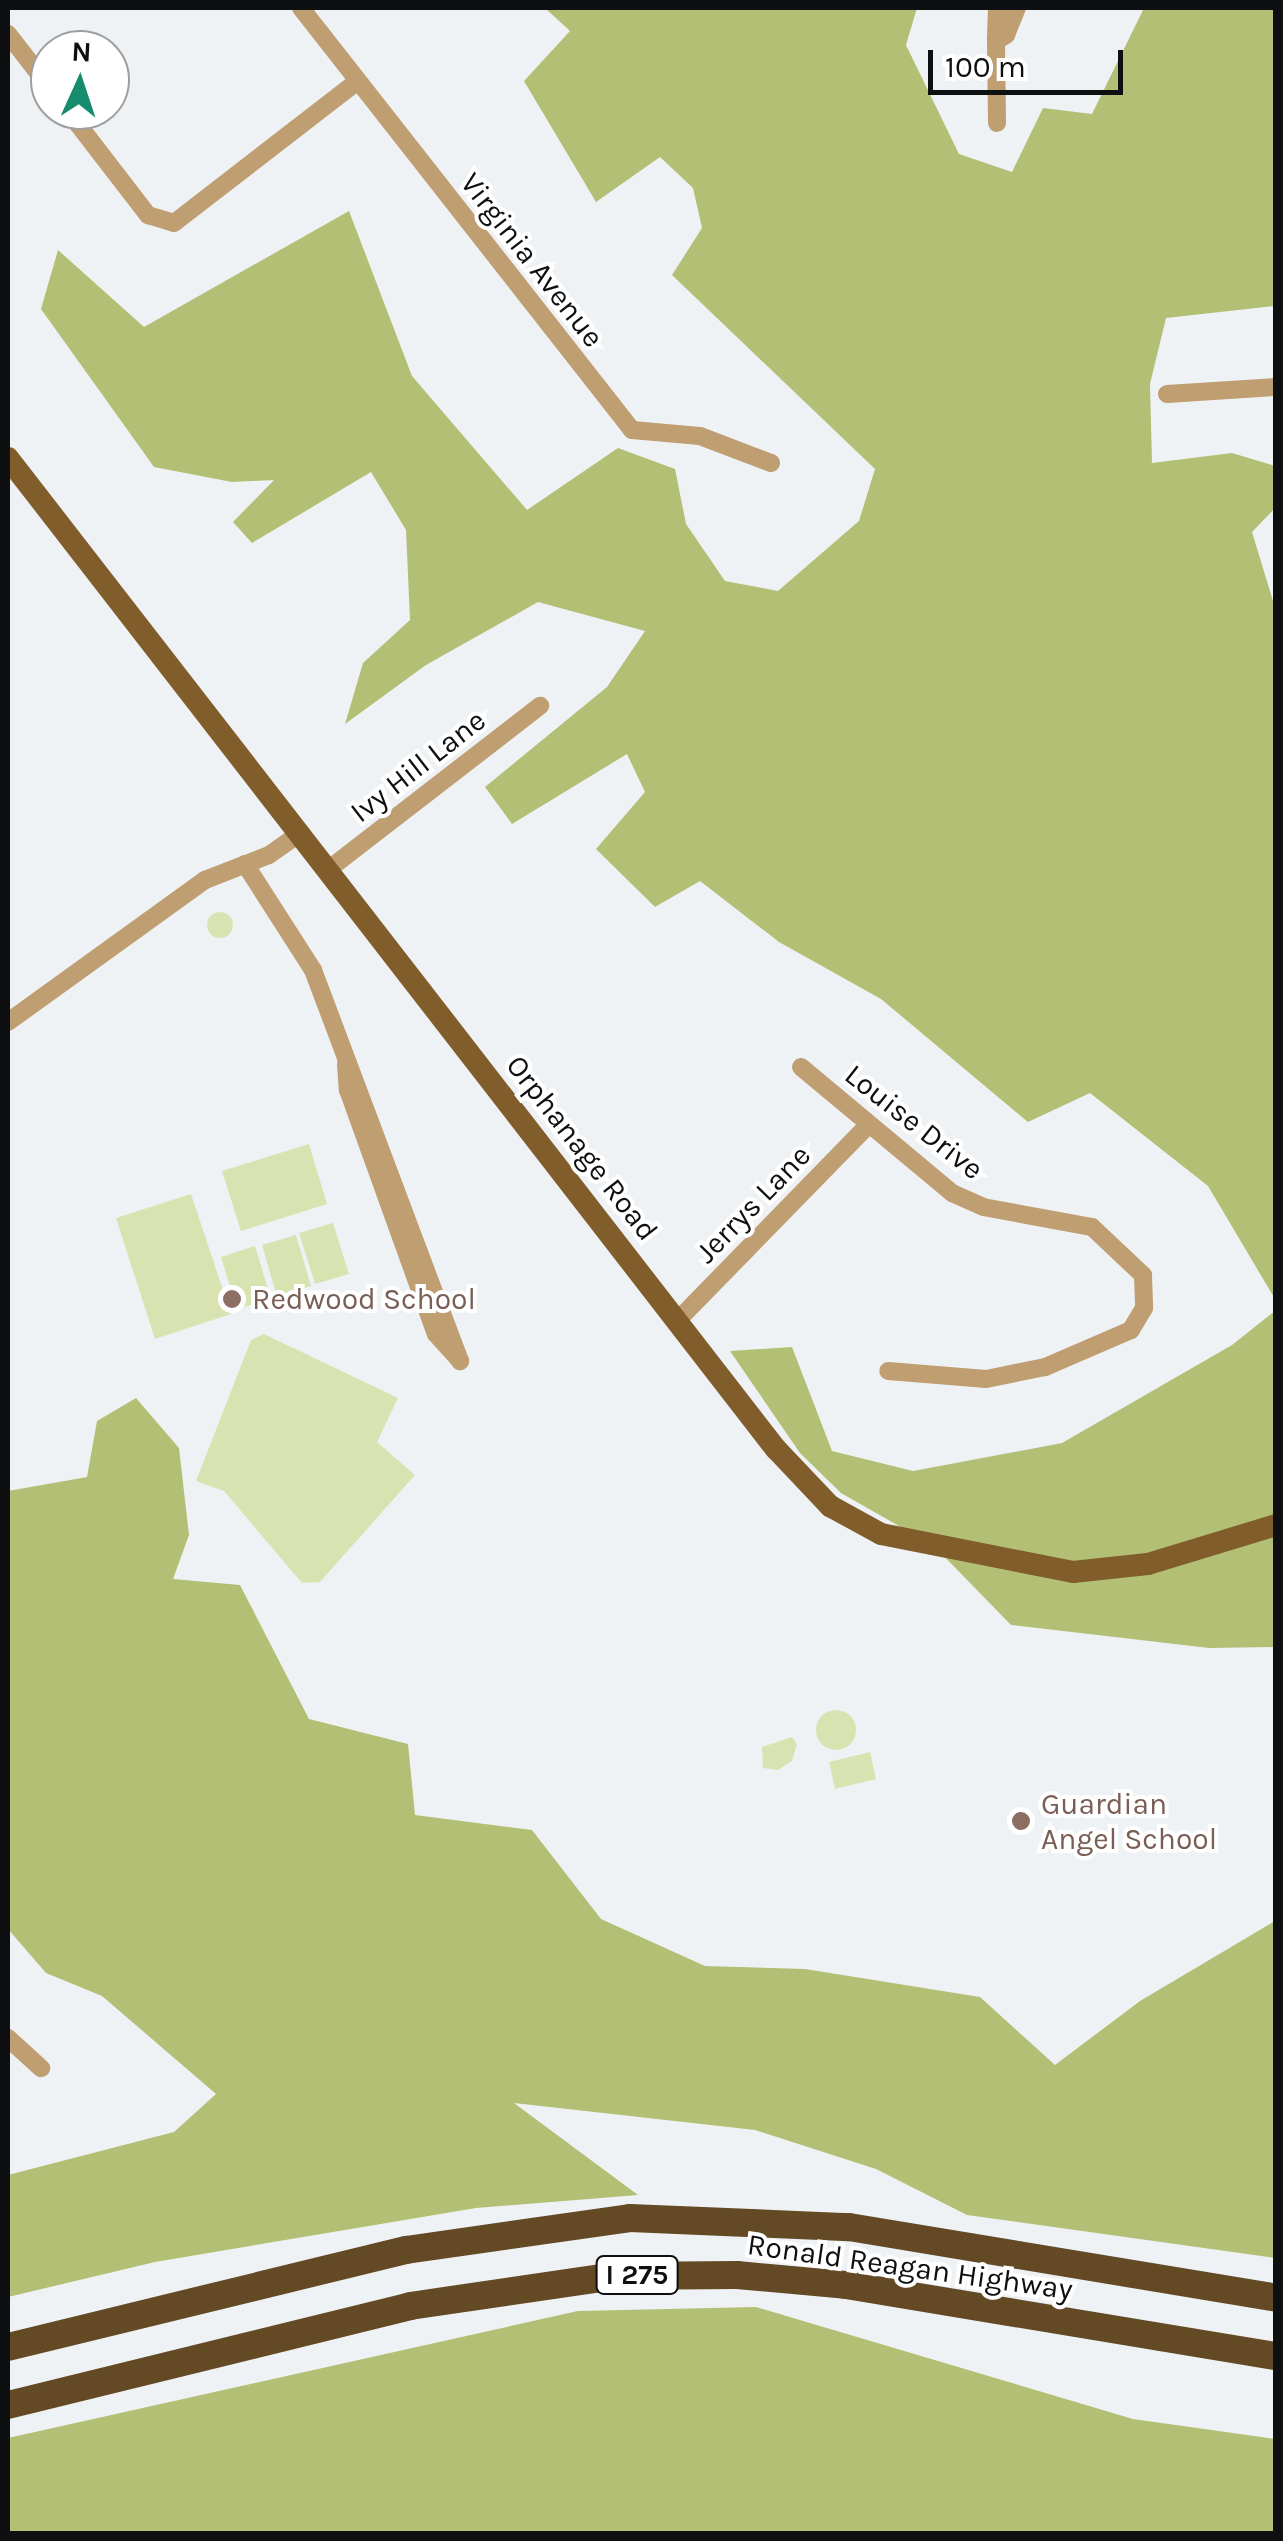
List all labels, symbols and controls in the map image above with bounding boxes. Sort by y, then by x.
north arrow [30,30,130,130]
scale bar [933,30,1128,92]
text: N [71,35,92,69]
text: 100 m [945,49,1026,85]
street label: Virginia Avenue [453,166,611,354]
street label: Ivy Hill Lane [343,702,493,830]
street label: Orphanage Road [498,1048,666,1248]
street label: Louise Drive [838,1057,990,1187]
street label: Jerrys Lane [688,1138,818,1270]
place label: Redwood School [252,1281,476,1317]
marker: Redwood School [221,1288,243,1310]
place label: Guardian Angel School [1041,1786,1217,1856]
marker: Guardian Angel School [1010,1810,1032,1832]
street label: Ronald Reagan Highway [745,2226,1075,2308]
road number: I 275 [594,2252,680,2298]

